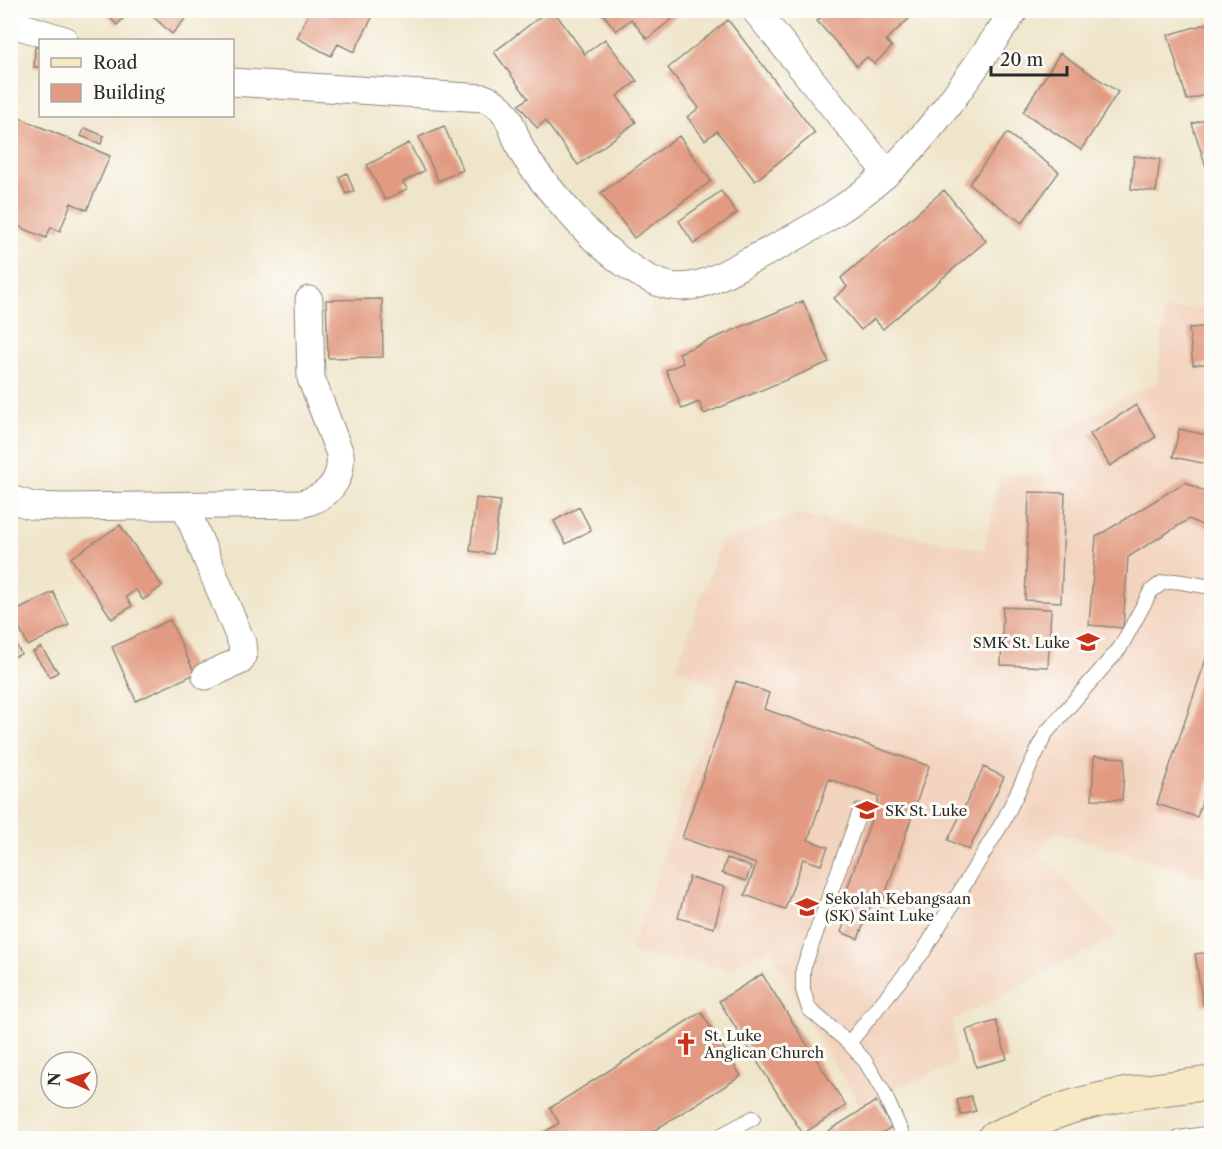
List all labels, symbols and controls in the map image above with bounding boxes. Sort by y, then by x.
legend [39,39,234,117]
scale bar [991,39,1068,77]
text: 20 m [1000,49,1044,71]
text: Road [93,52,138,74]
text: Building [93,82,165,104]
school or university icon: SMK St. Luke [1075,629,1101,655]
place label: SMK St. Luke [973,633,1070,652]
school or university icon: SK St. Luke [854,797,880,823]
place label: SK St. Luke [885,801,967,820]
place label: Sekolah Kebangsaan (SK) Saint Luke [825,889,972,925]
school or university icon: Sekolah Kebangsaan (SK) Saint Luke [794,894,820,920]
place label: St. Luke Anglican Church [703,1026,825,1062]
church icon: St. Luke Anglican Church [673,1031,699,1057]
north arrow [39,1050,99,1110]
text: N [44,1072,64,1087]

